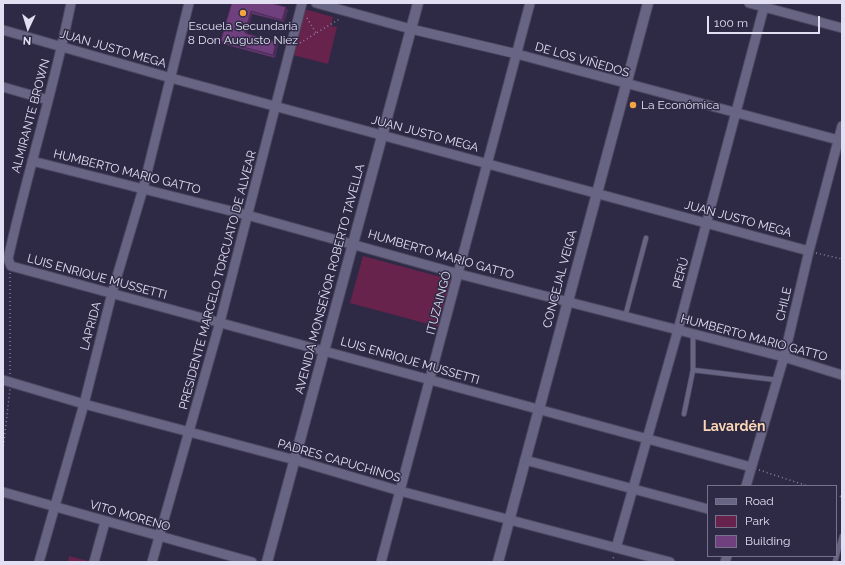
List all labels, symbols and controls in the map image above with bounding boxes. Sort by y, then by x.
north arrow [8,8,48,48]
marker: Escuela Secundaria 8 Don Augusto Niez [238,8,248,18]
scale bar [709,8,822,34]
text: 100 m [714,16,748,30]
place label: Escuela Secundaria 8 Don Augusto Niez [188,19,298,47]
street label: JUAN JUSTO MEGA [58,27,168,71]
text: N [22,34,32,47]
street label: DE LOS VIÑEDOS [533,40,631,80]
street label: ALMIRANTE BROWN [9,57,53,175]
place label: La Económica [641,98,719,112]
marker: La Económica [628,100,638,110]
street label: JUAN JUSTO MEGA [370,113,480,155]
street label: HUMBERTO MARIO GATTO [52,147,202,197]
street label: PRESIDENTE MARCELO TORCUATO DE ALVEAR [176,149,260,411]
street label: AVENIDA MONSEÑOR ROBERTO TAVELLA [292,162,368,396]
street label: JUAN JUSTO MEGA [683,198,793,240]
street label: HUMBERTO MARIO GATTO [366,227,516,283]
street label: CONCEJAL VEIGA [540,228,580,330]
street label: LUIS ENRIQUE MUSSETTI [26,251,168,303]
street label: PERÚ [670,256,692,290]
street label: ITUZAINGÓ [424,270,454,336]
street label: CHILE [773,286,795,322]
street label: LAPRIDA [78,300,104,352]
street label: HUMBERTO MARIO GATTO [679,311,829,365]
street label: LUIS ENRIQUE MUSSETTI [339,334,481,388]
district label: Lavardén [703,419,765,435]
street label: PADRES CAPUCHINOS [276,437,402,485]
legend [707,485,837,557]
text: Road [745,494,774,508]
street label: VITO MORENO [88,498,172,534]
text: Park [745,514,770,528]
text: Building [745,534,791,548]

